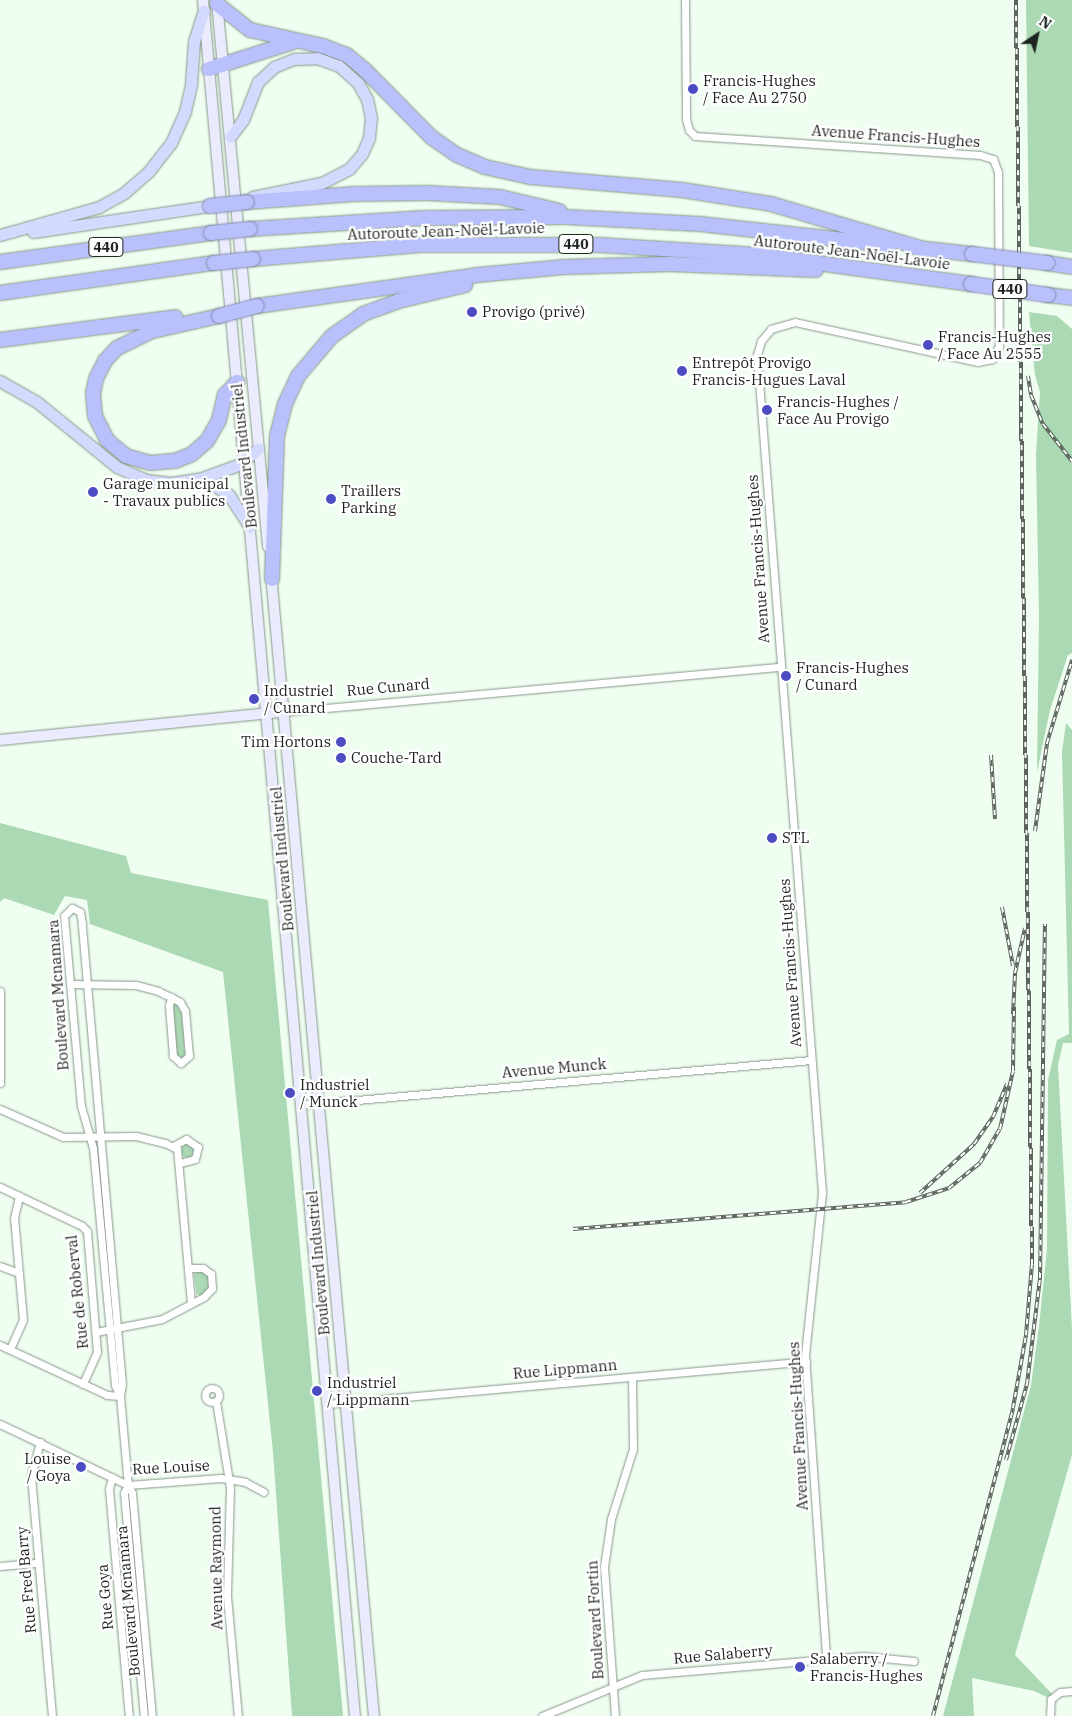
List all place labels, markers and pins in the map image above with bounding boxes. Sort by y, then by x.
place label: Francis-Hughes / Face Au 2750 [703,71,816,106]
marker: Francis-Hughes / Face Au 2750 [687,83,699,95]
place label: Provigo (privé) [482,303,585,321]
marker: Provigo (privé) [466,306,478,318]
place label: Francis-Hughes / Face Au 2555 [938,327,1051,362]
marker: Francis-Hughes / Face Au 2555 [922,339,934,351]
place label: Entrepôt Provigo Francis-Hugues Laval [692,353,846,388]
marker: Entrepôt Provigo Francis-Hugues Laval [676,365,688,377]
place label: Francis-Hughes / Face Au Provigo [777,392,899,427]
marker: Francis-Hughes / Face Au Provigo [761,404,773,416]
place label: Garage municipal - Travaux publics [103,474,229,509]
place label: Traillers Parking [341,481,401,516]
marker: Garage municipal - Travaux publics [87,486,99,498]
marker: Traillers Parking [325,493,337,505]
place label: Francis-Hughes / Cunard [796,658,909,693]
marker: Francis-Hughes / Cunard [780,670,792,682]
place label: Industriel / Cunard [264,681,334,716]
marker: Industriel / Cunard [248,693,260,705]
place label: Tim Hortons [241,733,331,751]
marker: Tim Hortons [335,736,347,748]
place label: Couche-Tard [351,749,442,767]
marker: Couche-Tard [335,752,347,764]
place label: STL [782,829,809,847]
marker: STL [766,832,778,844]
place label: Industriel / Munck [300,1075,370,1110]
marker: Industriel / Munck [284,1087,296,1099]
place label: Industriel / Lippmann [327,1373,410,1408]
marker: Industriel / Lippmann [311,1385,323,1397]
place label: Louise / Goya [24,1449,71,1484]
marker: Louise / Goya [75,1461,87,1473]
place label: Salaberry / Francis-Hughes [810,1649,923,1684]
marker: Salaberry / Francis-Hughes [794,1661,806,1673]

